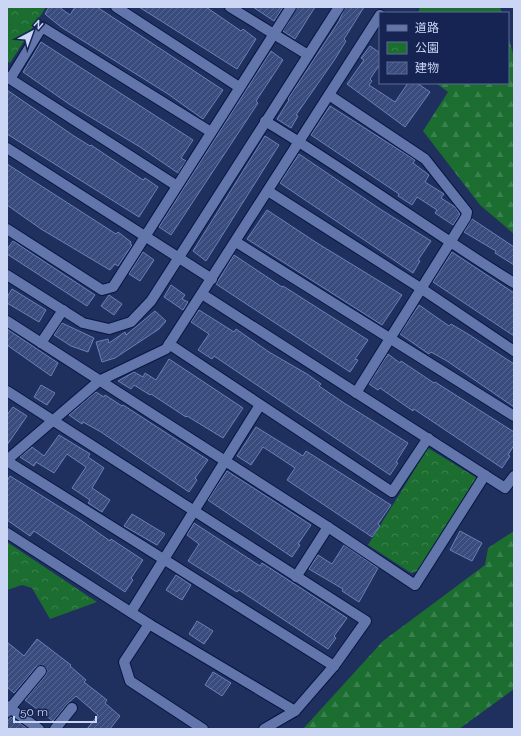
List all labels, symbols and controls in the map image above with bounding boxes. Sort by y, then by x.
north arrow [12,12,52,52]
legend [379,12,509,84]
text: N [31,17,46,32]
text: 道路 [415,21,439,35]
text: 公園 [415,41,439,55]
text: 建物 [415,61,439,75]
scale bar [14,698,96,724]
text: 50 m [20,705,48,719]

